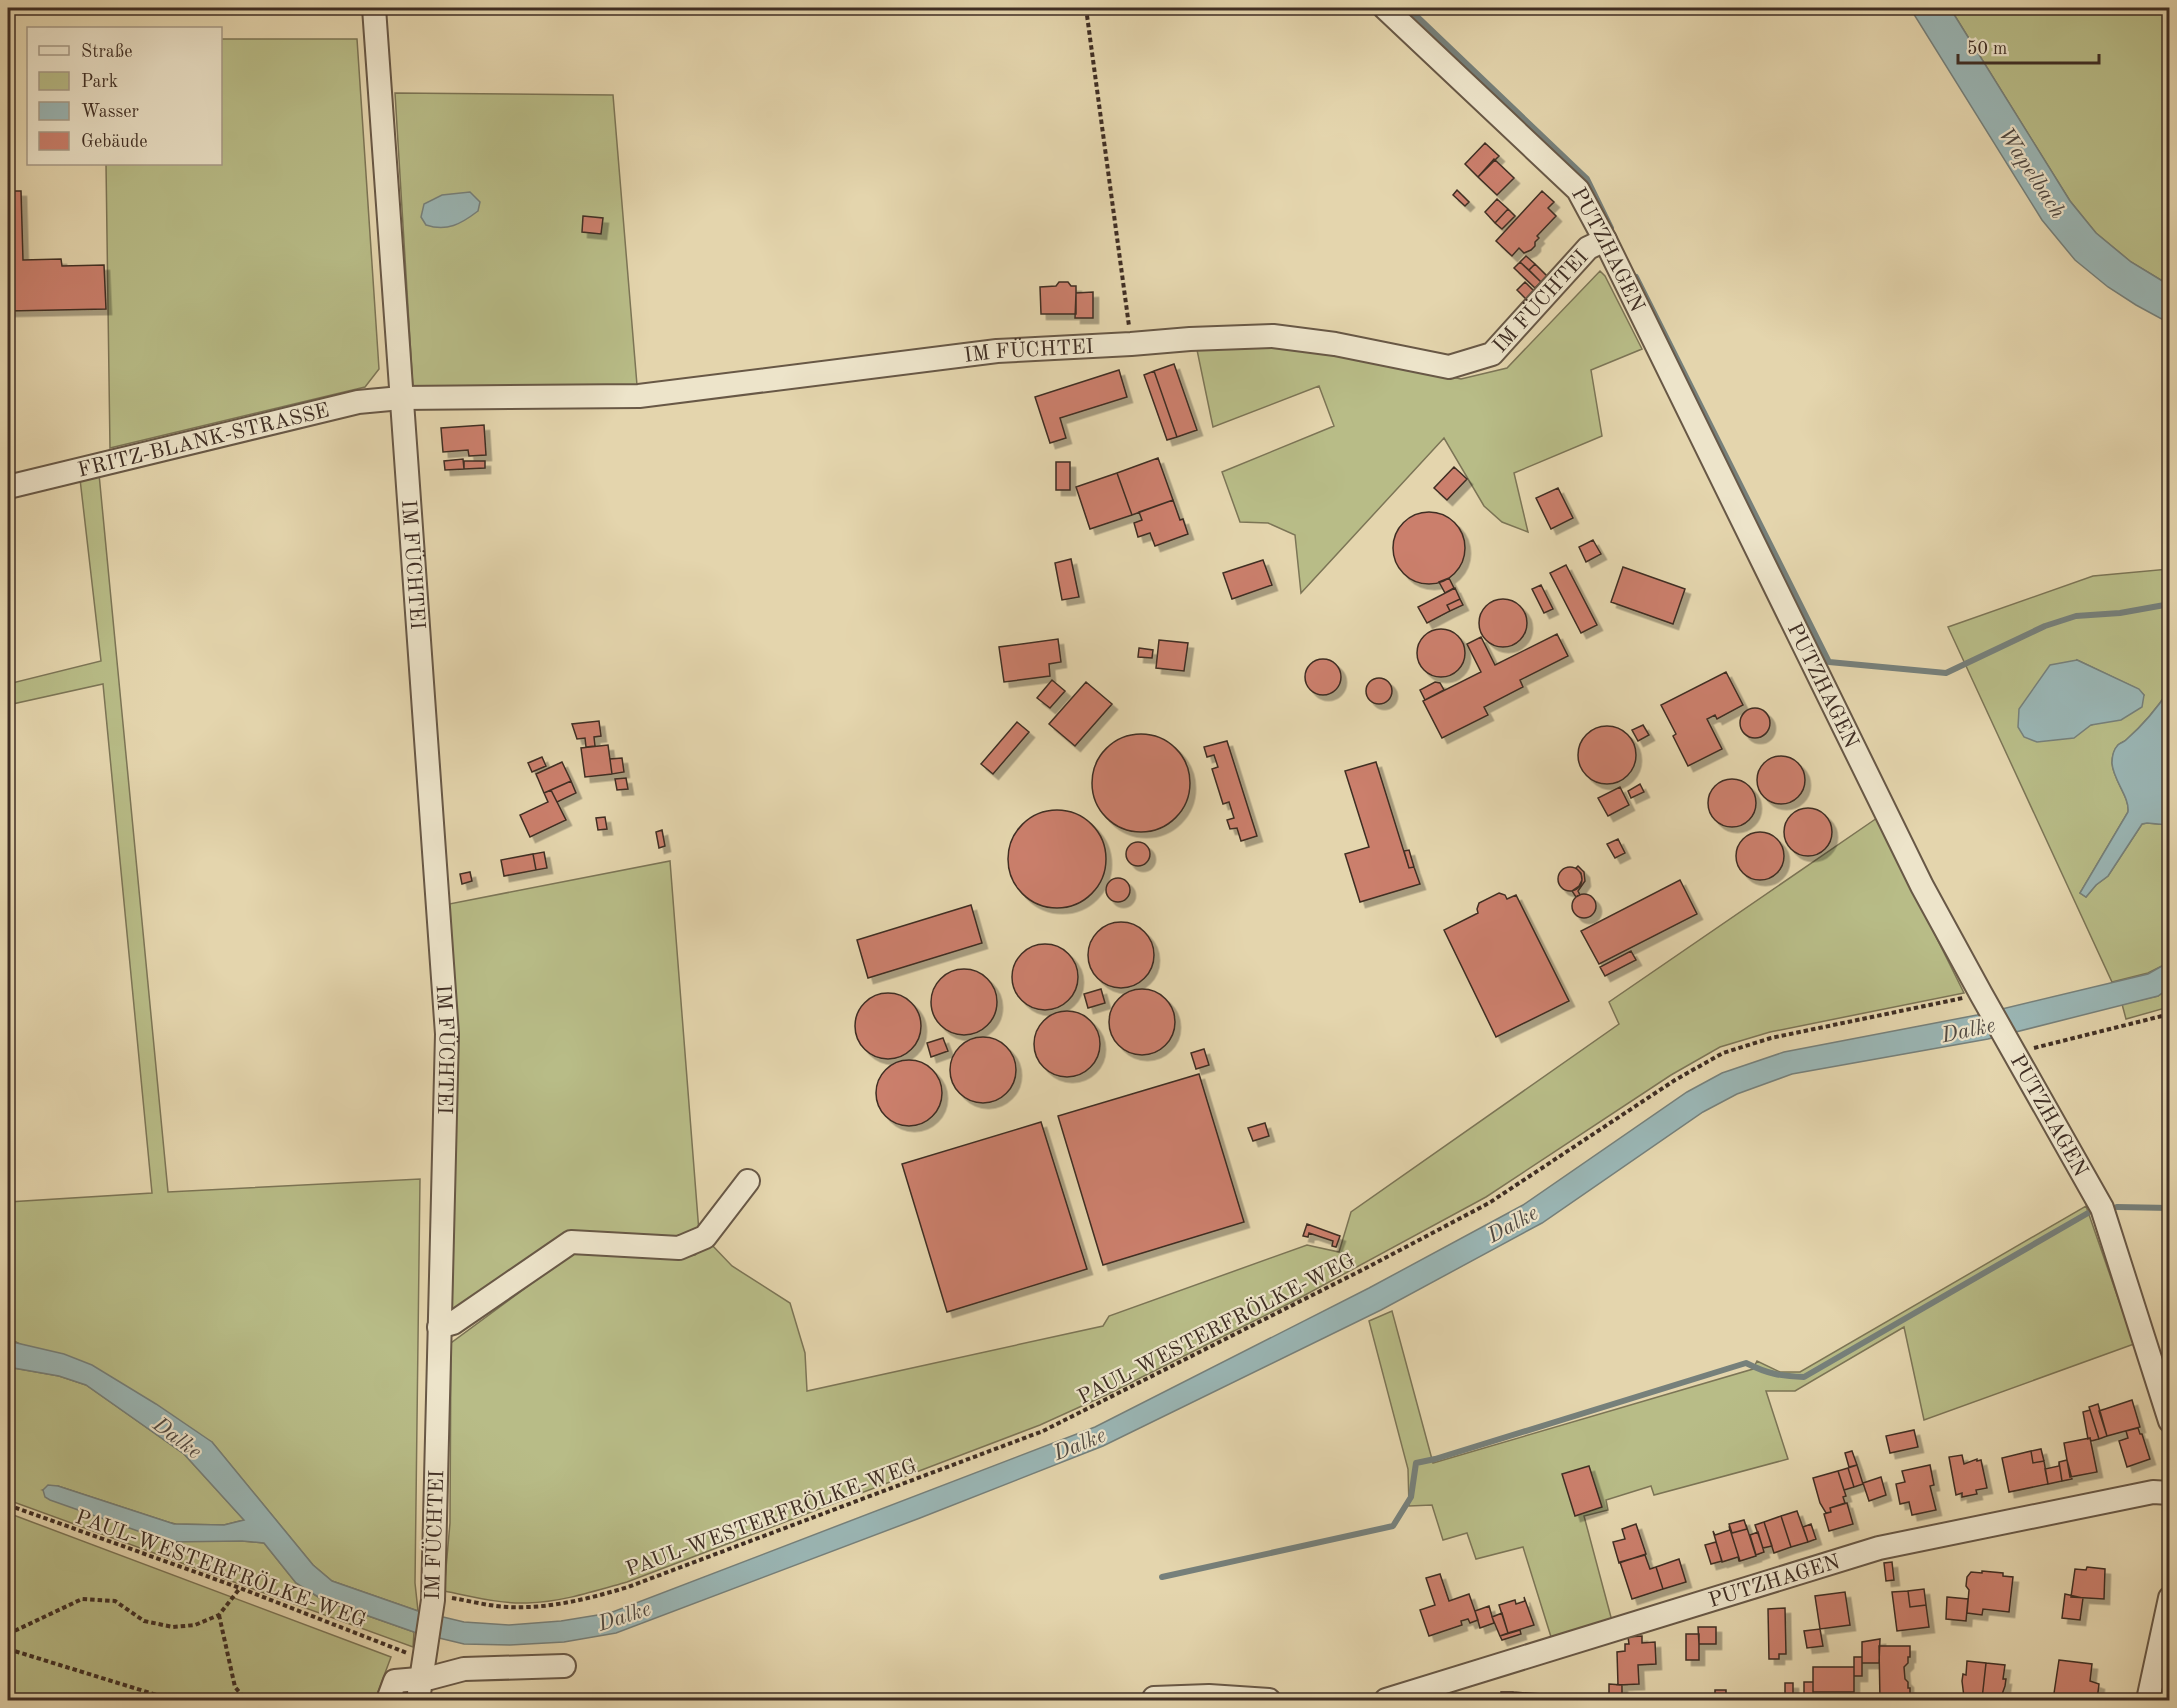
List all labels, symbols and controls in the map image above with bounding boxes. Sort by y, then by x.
legend [27,27,222,165]
scale bar [1958,27,2099,65]
text: 50 m [1967,40,2007,58]
text: Straße [81,43,132,61]
text: Park [81,73,118,91]
text: Wasser [81,103,140,121]
water label: Wapelbach [1994,123,2069,223]
text: Gebäude [81,133,148,151]
street label: PUTZHAGEN [1567,184,1647,315]
street label: IM FÜCHTEI [1490,247,1593,357]
street label: IM FÜCHTEI [963,337,1094,367]
street label: FRITZ-BLANK-STRASSE [76,400,332,482]
street label: IM FÜCHTEI [397,499,427,630]
street label: PUTZHAGEN [1783,620,1862,752]
street label: IM FÜCHTEI [432,984,460,1115]
water label: Dalke [1939,1015,1997,1048]
street label: PUTZHAGEN [2006,1051,2091,1180]
water label: Dalke [1483,1202,1542,1248]
street label: PAUL-WESTERFRÖLKE-WEG [1073,1247,1359,1409]
water label: Dalke [148,1413,205,1464]
water label: Dalke [1049,1424,1109,1466]
street label: PAUL-WESTERFRÖLKE-WEG [622,1452,920,1581]
street label: IM FÜCHTEI [419,1470,448,1600]
street label: PAUL-WESTERFRÖLKE-WEG [72,1503,370,1632]
street label: PUTZHAGEN [1706,1552,1843,1612]
water label: Dalke [594,1598,654,1636]

